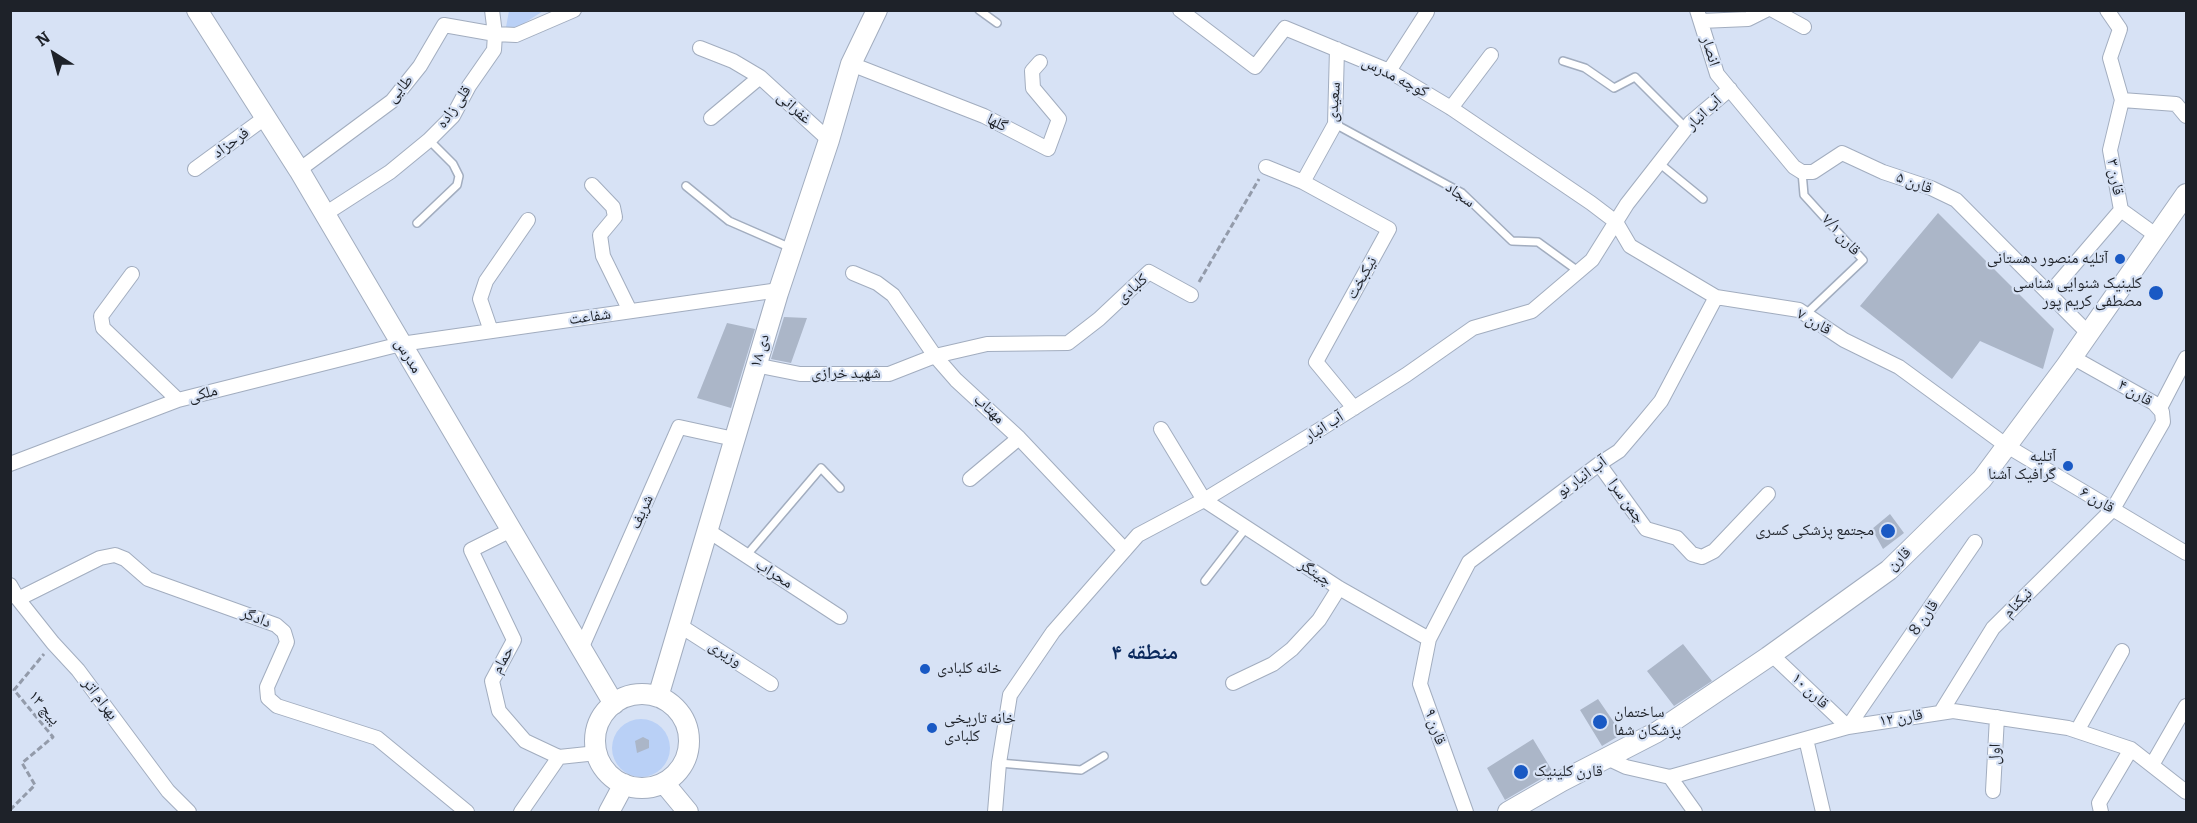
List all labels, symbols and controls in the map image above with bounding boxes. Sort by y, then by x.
north arrow [24,24,84,84]
text: N [33,28,54,50]
street label: انصار [1696,33,1724,69]
street label: کوچه مدرس [1359,52,1431,102]
street label: طایی [382,71,418,107]
street label: سعیدی [1323,81,1345,123]
street label: قلی زاده [432,82,476,132]
street label: غفرانی [773,88,815,128]
street label: آب انبار [1682,91,1726,135]
street label: گلها [983,110,1011,136]
street label: فرحزاد [209,123,253,163]
street label: قارن ٣ [2102,157,2128,197]
street label: قارن ۵ [1893,168,1935,198]
street label: سجاد [1441,178,1479,212]
street label: قارن ۷/۱ [1817,210,1865,260]
place label: آتلیه منصور دهستانی [1987,249,2108,269]
marker: آتلیه منصور دهستانی [2113,252,2127,266]
street label: نیکبخت [1342,253,1382,303]
street label: کلبادی [1112,270,1152,308]
place label: کلینیک شنوایی شناسی مصطفی کریم پور [2013,274,2142,312]
marker: کلینیک شنوایی شناسی مصطفی کریم پور [2147,284,2165,302]
street label: شفاعت [568,305,612,329]
street label: قارن ٧ [1793,305,1835,339]
street label: ۱۸ دی [746,332,774,370]
street label: مدرس [390,335,426,377]
street label: شهید خرازی [811,364,881,384]
street label: قارن ۴ [2114,375,2156,411]
street label: ملکی [186,381,220,407]
street label: مهتاب [969,390,1009,428]
street label: آب انبار [1301,408,1347,446]
place label: آتلیه گرافیک آشنا [1988,447,2056,485]
street label: آب انبار نو [1553,452,1611,502]
marker: آتلیه گرافیک آشنا [2061,459,2075,473]
street label: چمن سرا [1603,475,1649,527]
street label: قارن ۶ [2076,482,2118,518]
street label: شریف [626,492,658,532]
place label: مجتمع پزشکی کسری [1755,521,1874,541]
marker: مجتمع پزشکی کسری [1879,522,1897,540]
street label: قارن [1883,543,1915,575]
street label: محراب [752,555,796,593]
street label: چیتگر [1295,555,1335,591]
street label: نیکنام [1999,584,2037,622]
street label: قارن 8 [1905,596,1943,640]
street label: دادگر [238,604,274,632]
street label: وزیری [705,636,745,672]
district label: منطقه ۴ [1112,640,1178,666]
street label: حمام [488,643,518,677]
place label: خانه کلبادی [937,659,1002,679]
marker: خانه کلبادی [918,662,932,676]
street label: قارن ١٠ [1787,669,1833,713]
street label: بهرام اتر [78,674,122,724]
street label: ۱۳ پیچ [24,687,64,729]
place label: ساختمان پزشکان شفا [1614,703,1681,741]
street label: قارن ۱۲ [1878,705,1924,731]
street label: قارن ٩ [1420,707,1450,747]
place label: خانه تاریخی کلبادی [944,709,1016,747]
marker: ساختمان پزشکان شفا [1591,713,1609,731]
marker: خانه تاریخی کلبادی [925,721,939,735]
street label: اول [1985,743,2005,765]
place label: قارن کلینیک [1534,762,1603,782]
marker: قارن کلینیک [1512,763,1530,781]

